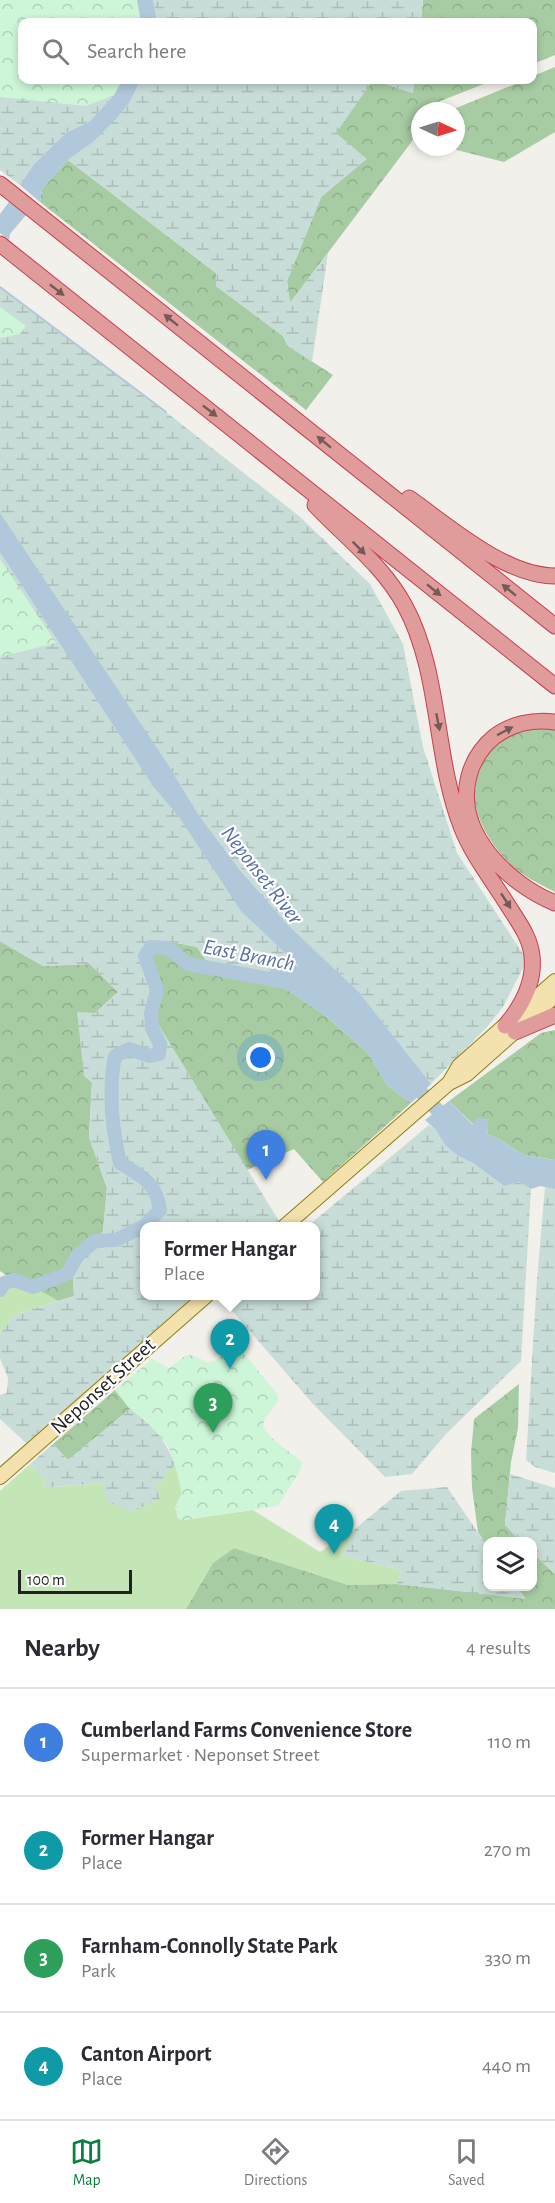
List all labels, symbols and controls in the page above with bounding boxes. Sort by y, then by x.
search box [18,18,537,84]
icon: search [39,35,72,68]
text: Search here [87,40,186,62]
north arrow [411,102,465,156]
one-way arrow [49,283,65,296]
one-way arrow [164,315,179,327]
one-way arrow [202,404,217,416]
one-way arrow [316,435,332,448]
one-way arrow [352,541,366,555]
one-way arrow [426,583,442,596]
one-way arrow [501,583,517,596]
one-way arrow [433,712,443,731]
one-way arrow [497,726,514,736]
water label: Neponset River [216,822,307,929]
one-way arrow [500,893,511,910]
water label: East Branch [201,935,297,975]
your location [246,1043,275,1072]
pin: 1 [246,1130,286,1180]
popup [140,1222,320,1300]
text: Former Hangar [164,1238,296,1260]
text: Place [164,1264,205,1284]
pin: 2 [210,1320,250,1369]
street label: Neponset Street [47,1334,159,1438]
pin: 3 [194,1384,232,1433]
pin: 4 [314,1504,354,1554]
map controls [483,1537,537,1591]
button: layers [483,1537,537,1591]
scale bar [18,1567,132,1594]
text: 100 m [27,1572,65,1588]
text: Nearby [24,1635,100,1661]
text: 4 results [466,1638,531,1658]
text: Cumberland Farms Convenience Store [81,1719,412,1741]
text: 1 [40,1732,47,1752]
text: 110 m [487,1732,531,1752]
text: Supermarket · Neponset Street [81,1745,320,1765]
text: Former Hangar [81,1827,214,1849]
text: 2 [39,1840,48,1860]
text: 270 m [484,1840,531,1860]
text: Place [81,1853,122,1873]
text: Farnham-Connolly State Park [81,1935,338,1957]
text: 3 [39,1948,48,1968]
text: 330 m [485,1948,531,1968]
text: Park [81,1961,116,1981]
text: Canton Airport [81,2043,211,2065]
text: 4 [38,2056,49,2076]
text: 440 m [482,2056,531,2076]
text: Place [81,2069,122,2089]
tab: Map [70,2135,103,2190]
tab: Directions [244,2135,308,2190]
tab: Saved [448,2135,485,2190]

